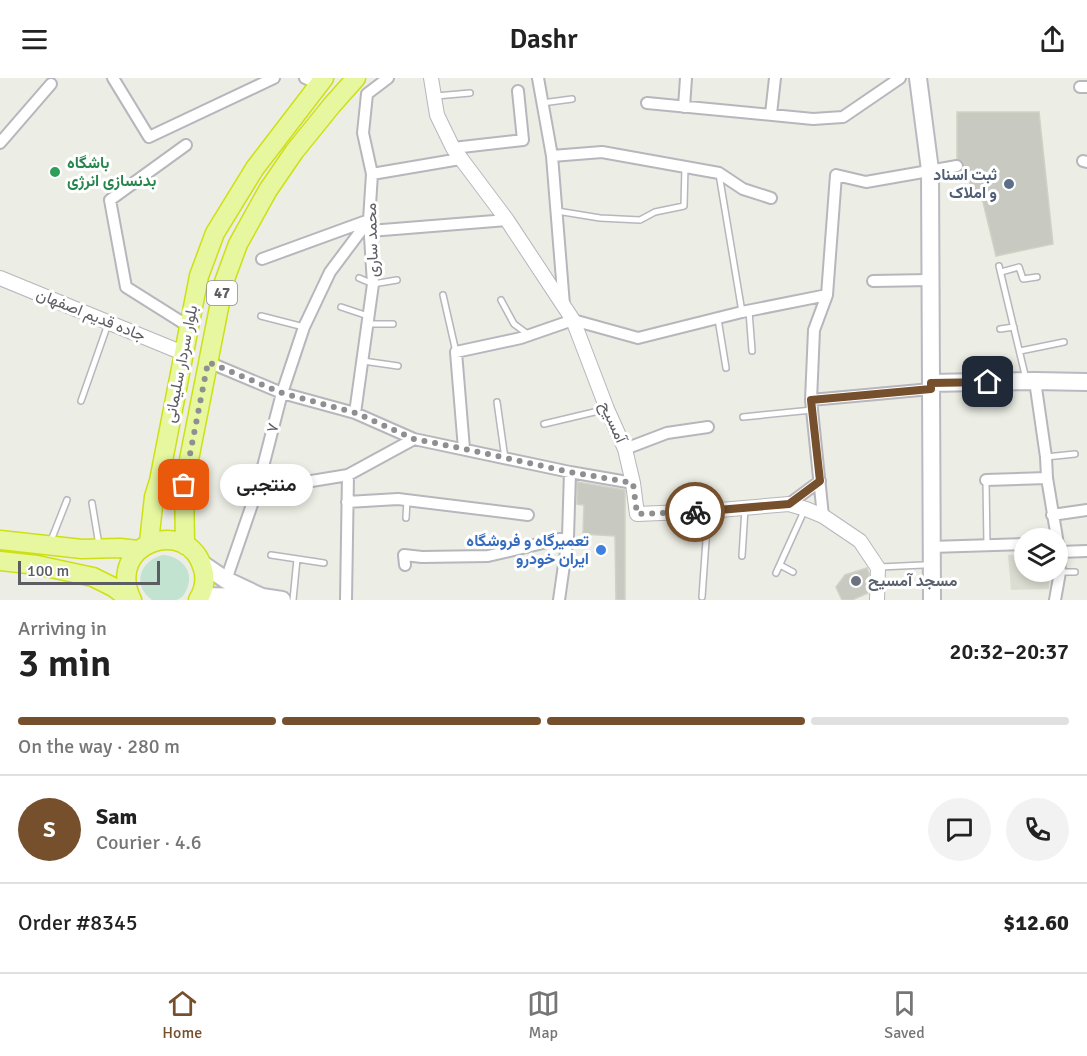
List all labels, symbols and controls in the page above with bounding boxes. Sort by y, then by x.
icon: menu [18,23,51,56]
text: Dashr [509,23,578,56]
icon: share [1036,23,1069,56]
place label: باشگاه بدنسازی انرژی [67,153,156,191]
marker: باشگاه بدنسازی انرژی [48,165,62,179]
place label: ثبت اسناد و املاک [933,165,997,203]
marker: ثبت اسناد و املاک [1002,177,1016,191]
street label: محمد ساری [361,203,383,277]
road number: 47 [207,281,237,305]
street label: جاده قدیم اصفهان [33,284,149,346]
street label: بلوار سردار سلیمانی [160,304,202,424]
pin [962,356,1013,407]
icon: home [971,365,1004,398]
street label: آمسیح [594,398,631,447]
street label: ۷ [262,421,284,435]
pin [158,459,209,510]
callout: منتجبی [220,464,313,506]
icon: bag [167,468,200,501]
text: منتجبی [236,472,297,497]
courier [665,482,725,542]
icon: bike [679,496,712,529]
map controls [1014,528,1068,582]
button: layers [1014,528,1068,582]
place label: تعمیرگاه و فروشگاه ایران خودرو [466,531,589,569]
marker: تعمیرگاه و فروشگاه ایران خودرو [594,543,608,557]
scale bar [18,558,160,586]
text: 100 m [27,561,69,581]
place label: مسجد آمسیح [868,571,958,592]
marker: مسجد آمسیح [849,574,863,588]
text: Arriving in [18,616,107,641]
text: 20:32–20:37 [950,638,1069,665]
text: 3 min [18,639,111,687]
text: On the way · 280 m [18,734,180,759]
button: chat [928,798,991,861]
button: phone [1006,798,1069,861]
text: Sam [96,803,137,830]
text: S [43,816,56,843]
text: Courier · 4.6 [96,830,202,855]
text: Order #8345 [18,909,138,936]
text: $12.60 [1003,909,1069,936]
tab: Home [162,987,202,1043]
tab: Map [527,987,560,1043]
tab: Saved [884,987,925,1043]

